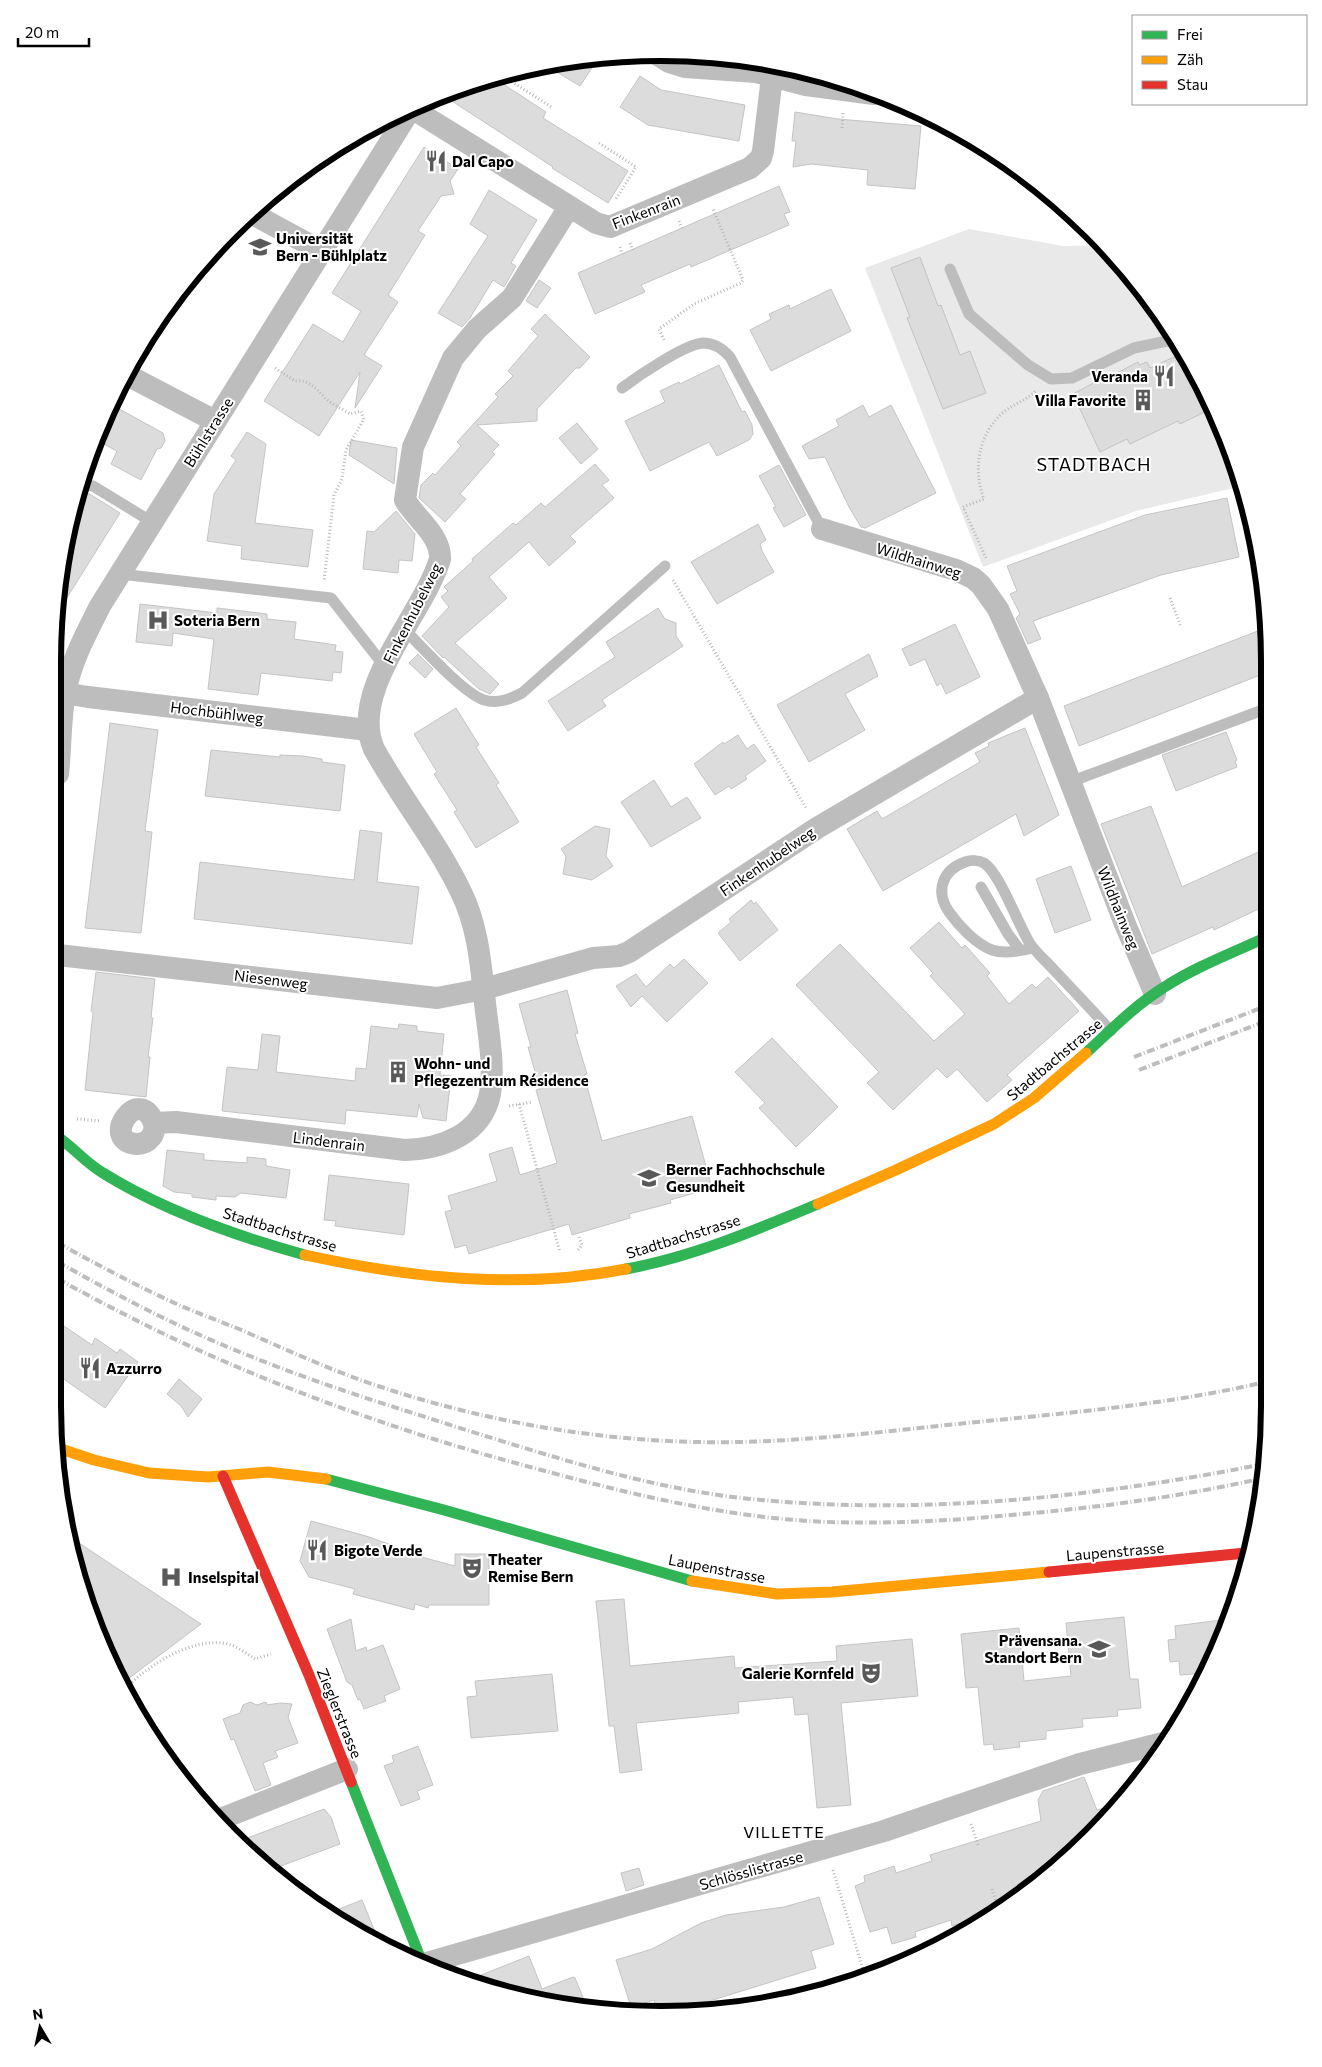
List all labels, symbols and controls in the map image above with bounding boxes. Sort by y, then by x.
scale bar [18,15,89,47]
legend [1132,15,1307,105]
text: 20 m [25,23,59,41]
text: Frei [1177,25,1203,43]
text: Zäh [1177,50,1203,68]
text: Stau [1177,75,1208,93]
restaurant icon: Dal Capo [423,148,449,174]
place label: Dal Capo [452,152,514,170]
street label: Finkenrain [609,190,683,232]
place label: Universität Bern - Bühlplatz [276,229,387,264]
school or university icon: Universität Bern - Bühlplatz [247,234,273,260]
restaurant icon: Veranda [1151,363,1177,389]
place label: Veranda [1091,367,1148,385]
building icon: Villa Favorite [1130,387,1156,413]
place label: Villa Favorite [1035,391,1126,409]
street label: Bühlstrasse [180,394,237,470]
district label: STADTBACH [1036,453,1152,475]
street label: Wildhainweg [874,539,964,581]
street label: Finkenhubelweg [379,560,445,666]
hospital icon: Soteria Bern [145,607,171,633]
place label: Soteria Bern [174,611,260,629]
street label: Hochbühlweg [169,697,265,727]
street label: Finkenhubelweg [716,823,818,899]
street label: Wildhainweg [1094,864,1144,952]
street label: Niesenweg [233,966,309,992]
street label: Stadtbachstrasse [1003,1014,1105,1104]
place label: Wohn- und Pflegezentrum Résidence [414,1054,589,1089]
building icon: Wohn- und Pflegezentrum Résidence [385,1059,411,1085]
street label: Lindenrain [292,1128,366,1154]
place label: Berner Fachhochschule Gesundheit [666,1160,825,1195]
school or university icon: Berner Fachhochschule Gesundheit [636,1165,662,1191]
street label: Stadtbachstrasse [221,1203,339,1255]
street label: Stadtbachstrasse [624,1210,742,1262]
restaurant icon: Azzurro [77,1355,103,1381]
place label: Azzurro [106,1359,162,1377]
restaurant icon: Bigote Verde [304,1537,330,1563]
street label: Laupenstrasse [1065,1538,1165,1564]
place label: Bigote Verde [334,1541,422,1559]
place label: Theater Remise Bern [488,1550,573,1585]
street label: Laupenstrasse [667,1550,767,1586]
theatre icon: Theater Remise Bern [459,1555,485,1581]
hospital icon: Inselspital [158,1564,184,1590]
place label: Inselspital [188,1568,259,1586]
place label: Prävensana. Standort Bern [984,1631,1082,1666]
school or university icon: Prävensana. Standort Bern [1086,1636,1112,1662]
theatre icon: Galerie Kornfeld [858,1660,884,1686]
place label: Galerie Kornfeld [742,1664,854,1682]
street label: Zieglerstrasse [314,1665,366,1761]
district label: VILLETTE [743,1822,825,1841]
street label: Schlösslistrasse [697,1847,805,1893]
north arrow [15,2002,65,2052]
text: N [31,2004,44,2023]

